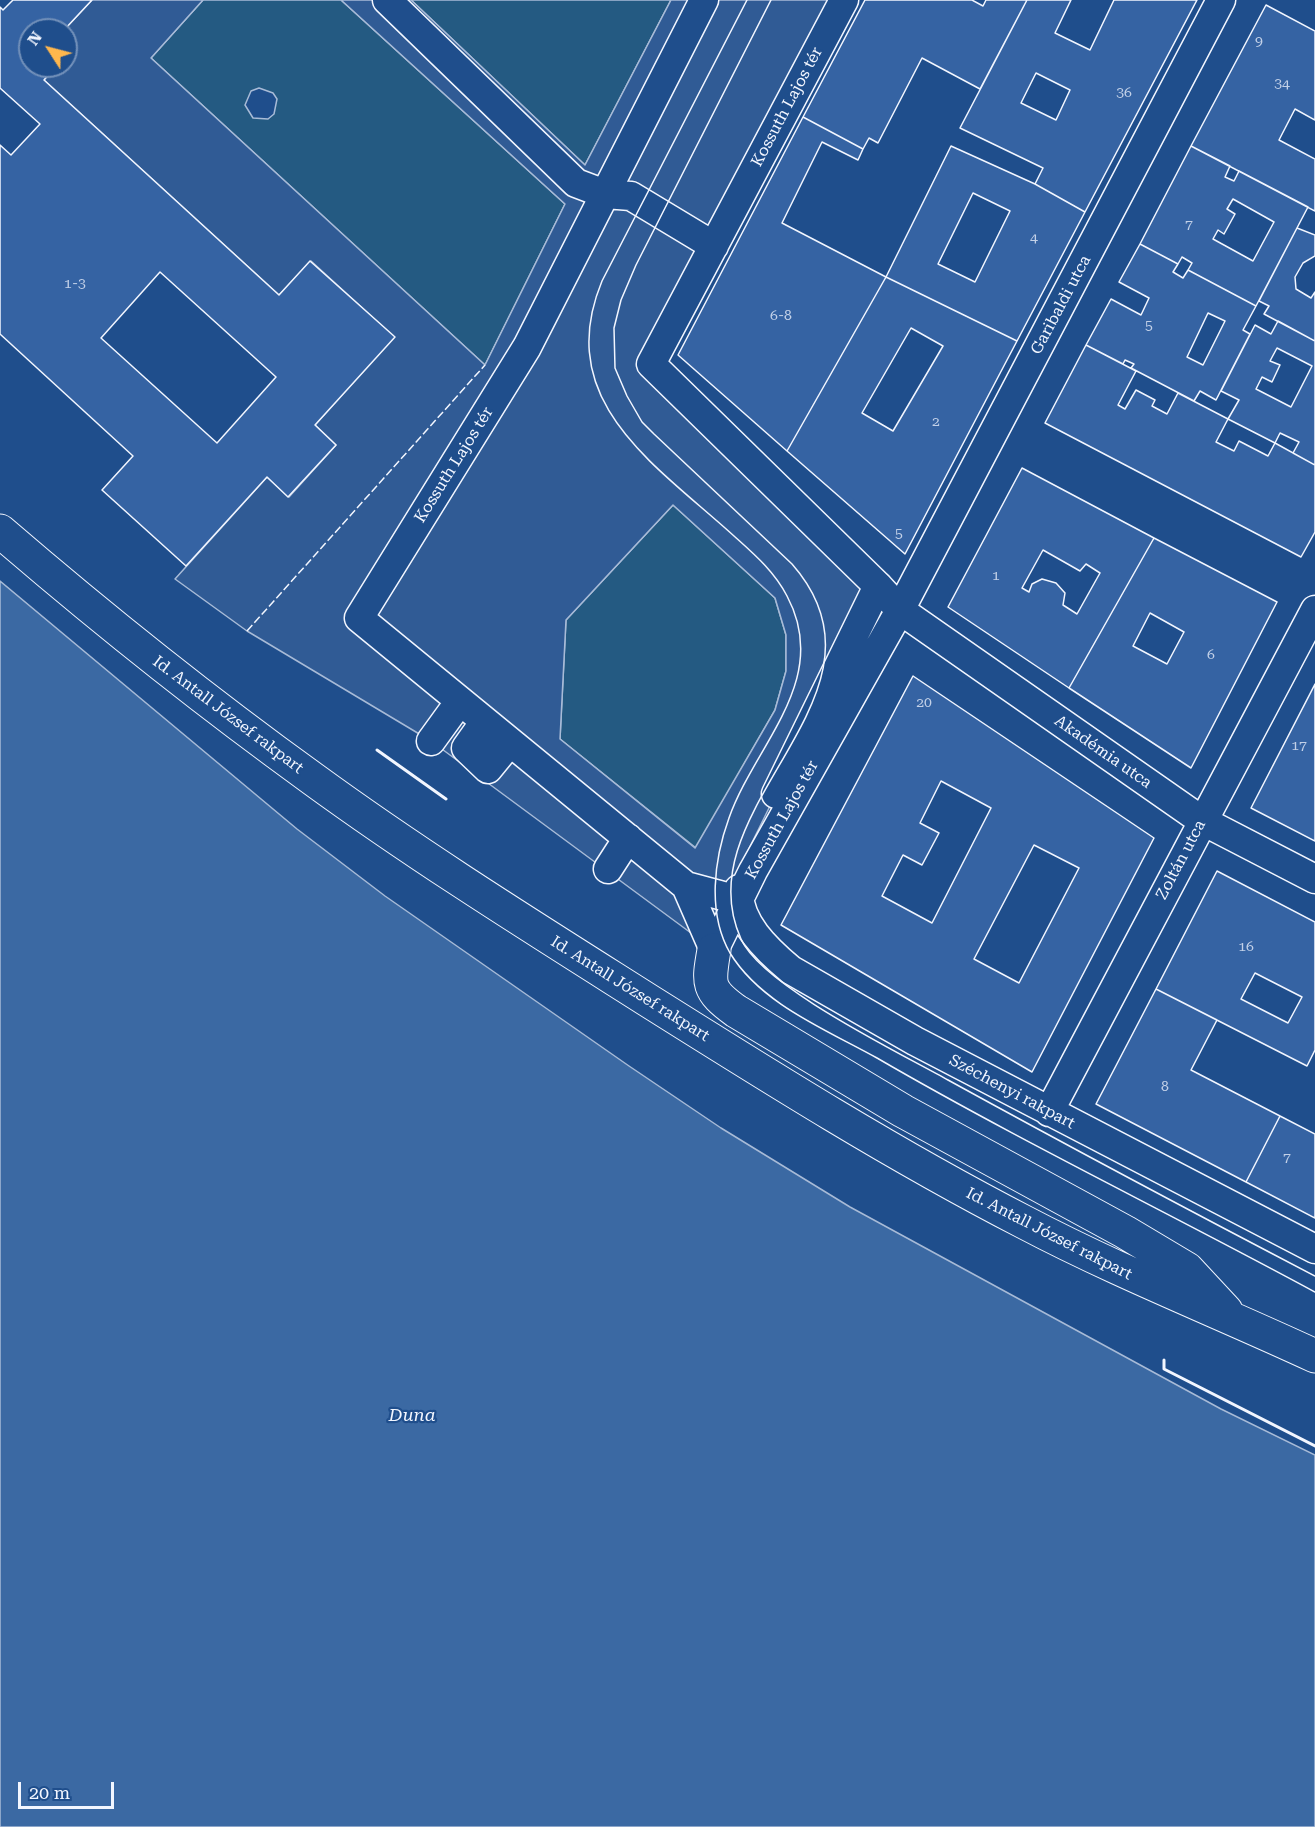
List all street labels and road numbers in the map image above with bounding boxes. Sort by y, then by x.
street label: Kossuth Lajos tér [747,44,827,170]
street label: Garibaldi utca [1027,252,1095,358]
street label: Kossuth Lajos tér [411,404,497,526]
street label: Id. Antall József rakpart [149,652,307,778]
street label: Akadémia utca [1051,711,1155,793]
street label: Kossuth Lajos tér [741,757,823,883]
street label: Zoltán utca [1152,817,1210,903]
street label: Id. Antall József rakpart [547,932,713,1046]
street label: Széchenyi rakpart [946,1051,1078,1133]
street label: Id. Antall József rakpart [963,1184,1135,1284]

